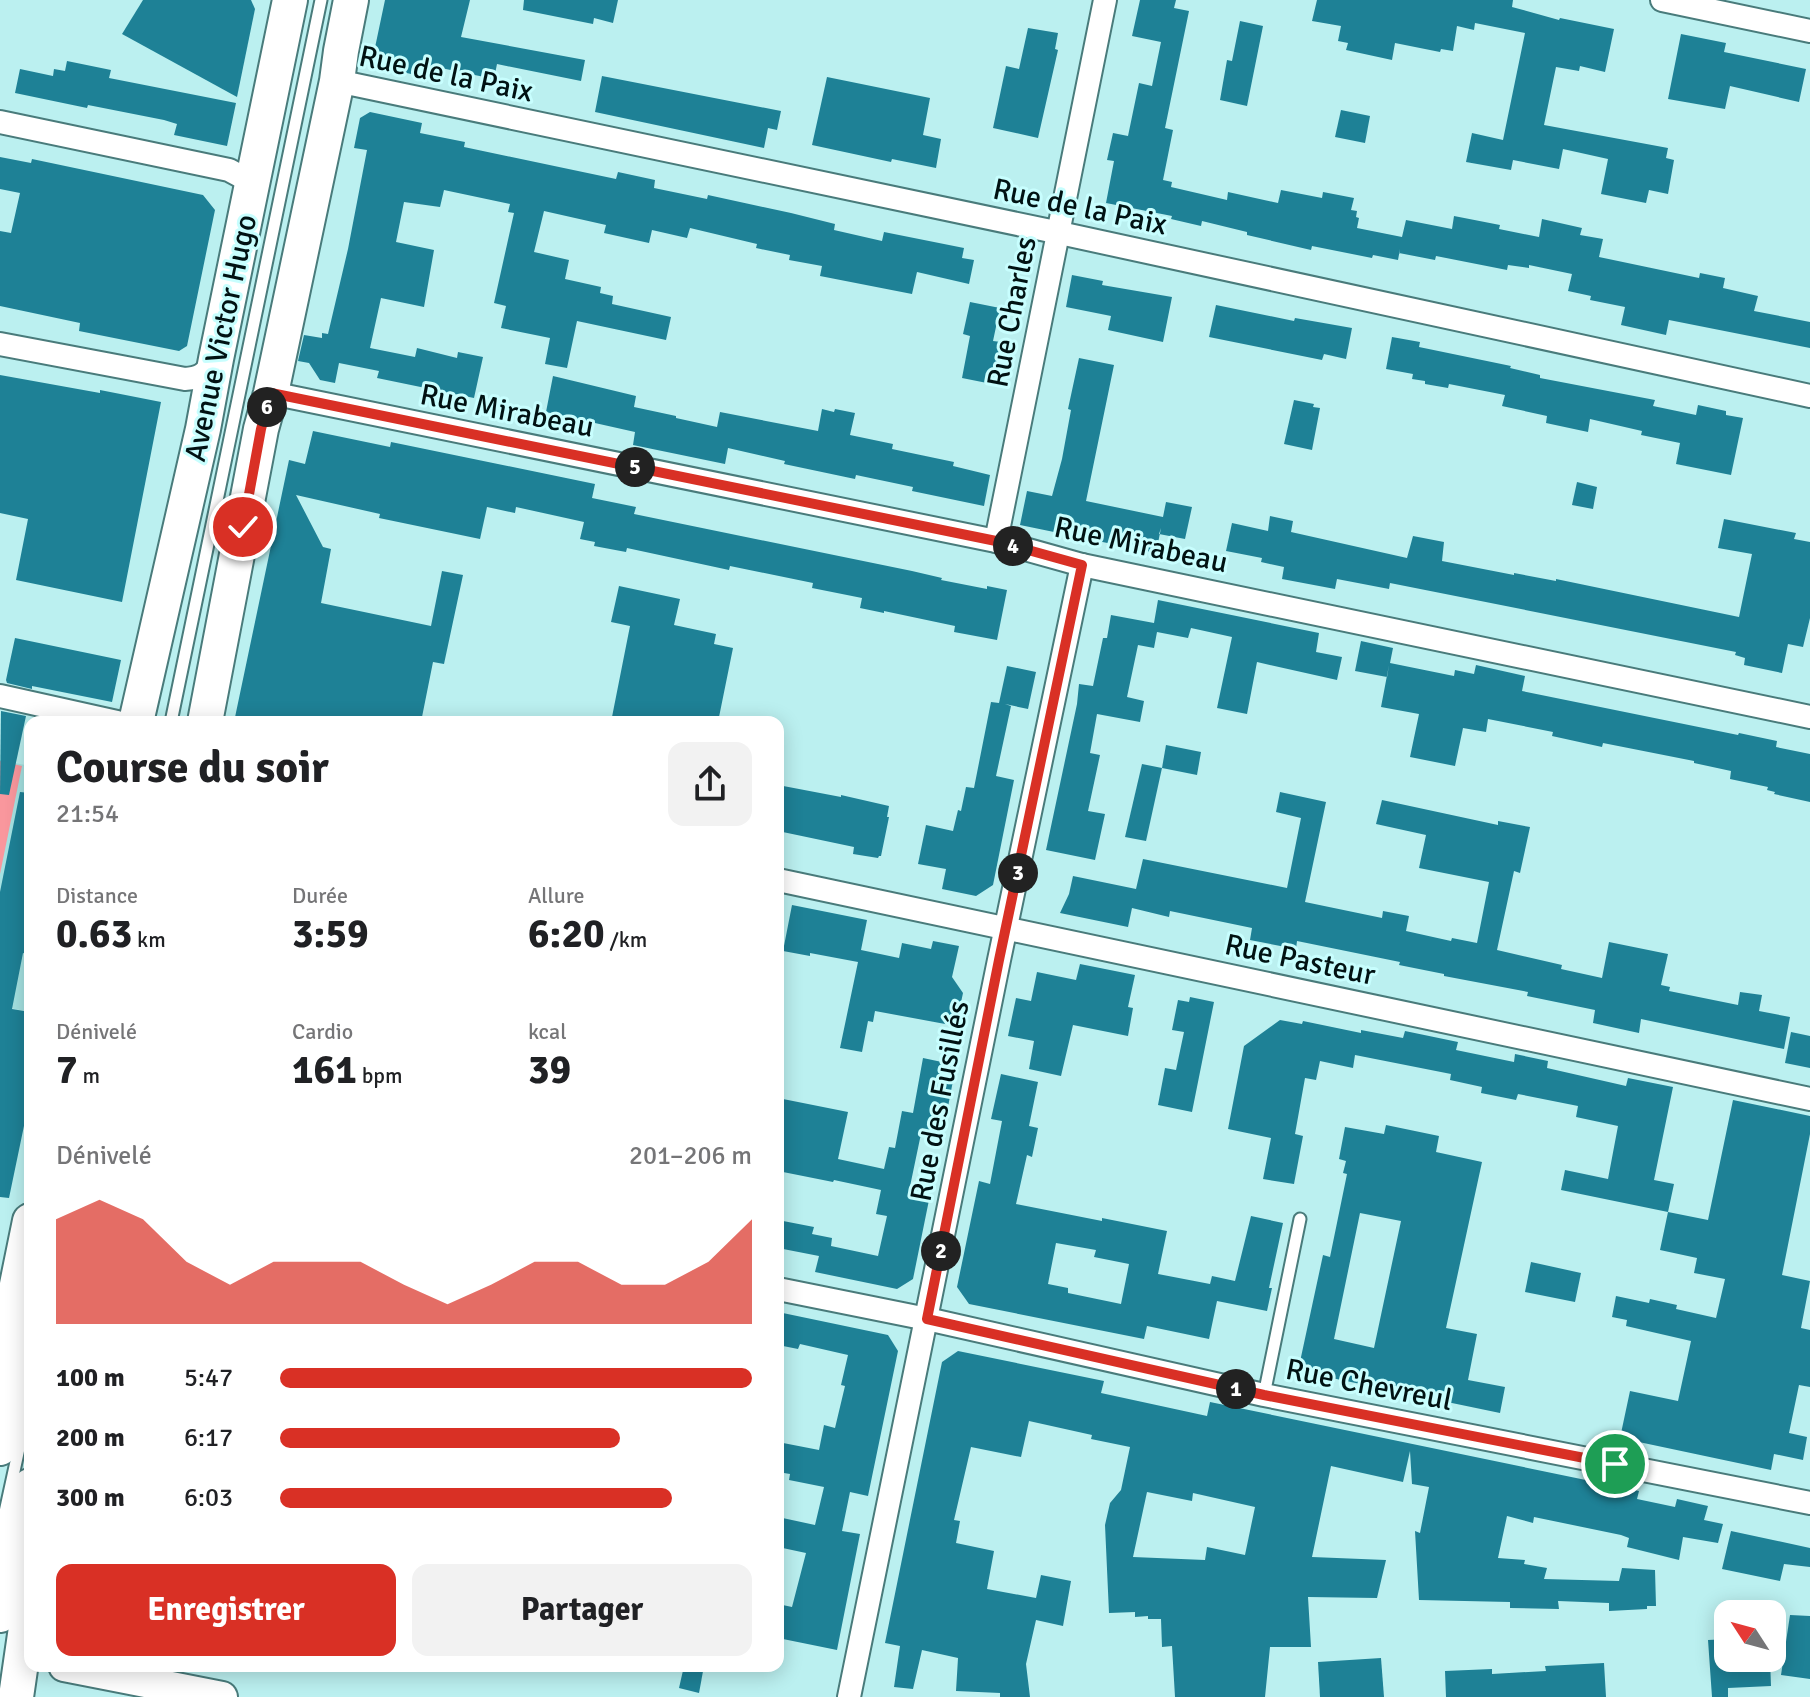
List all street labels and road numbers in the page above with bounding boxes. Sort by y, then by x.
street label: Rue de la Paix [356,38,537,111]
street label: Rue de la Paix [990,171,1171,244]
street label: Avenue Victor Hugo [177,211,265,465]
street label: Rue Charles [979,234,1045,390]
street label: Rue Mirabeau [417,376,597,446]
street label: Rue Mirabeau [1051,509,1231,581]
street label: Rue Pasteur [1221,926,1379,994]
street label: Rue des Fusillés [902,998,978,1204]
street label: Rue Chevreul [1283,1351,1455,1419]

